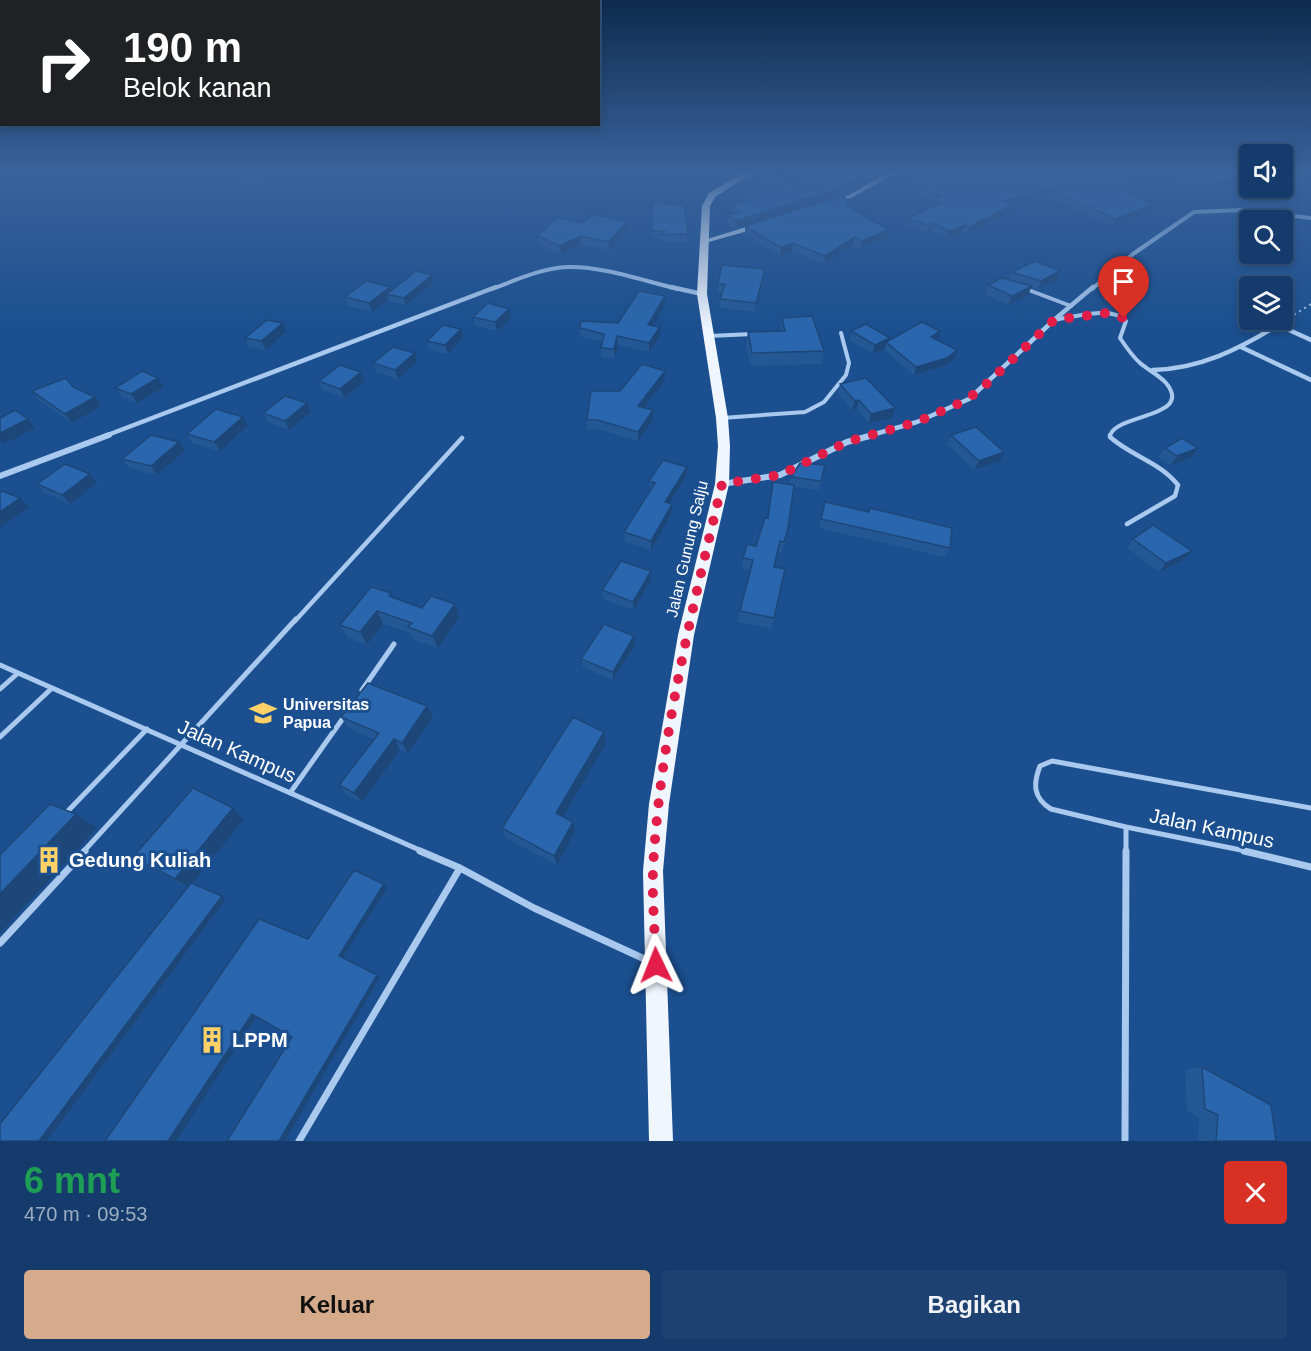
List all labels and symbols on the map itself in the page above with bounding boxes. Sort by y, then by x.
pin [1098,256,1149,318]
street label: Jalan Gunung Salju [663,479,711,619]
place label: Universitas Papua [283,696,369,731]
school or university icon: Universitas Papua [248,698,278,728]
street label: Jalan Kampus [175,715,299,787]
street label: Jalan Kampus [1148,804,1276,852]
building icon: Gedung Kuliah [34,845,64,875]
place label: Gedung Kuliah [69,849,211,871]
position arrow [624,933,688,997]
building icon: LPPM [197,1025,227,1055]
place label: LPPM [232,1029,288,1051]

